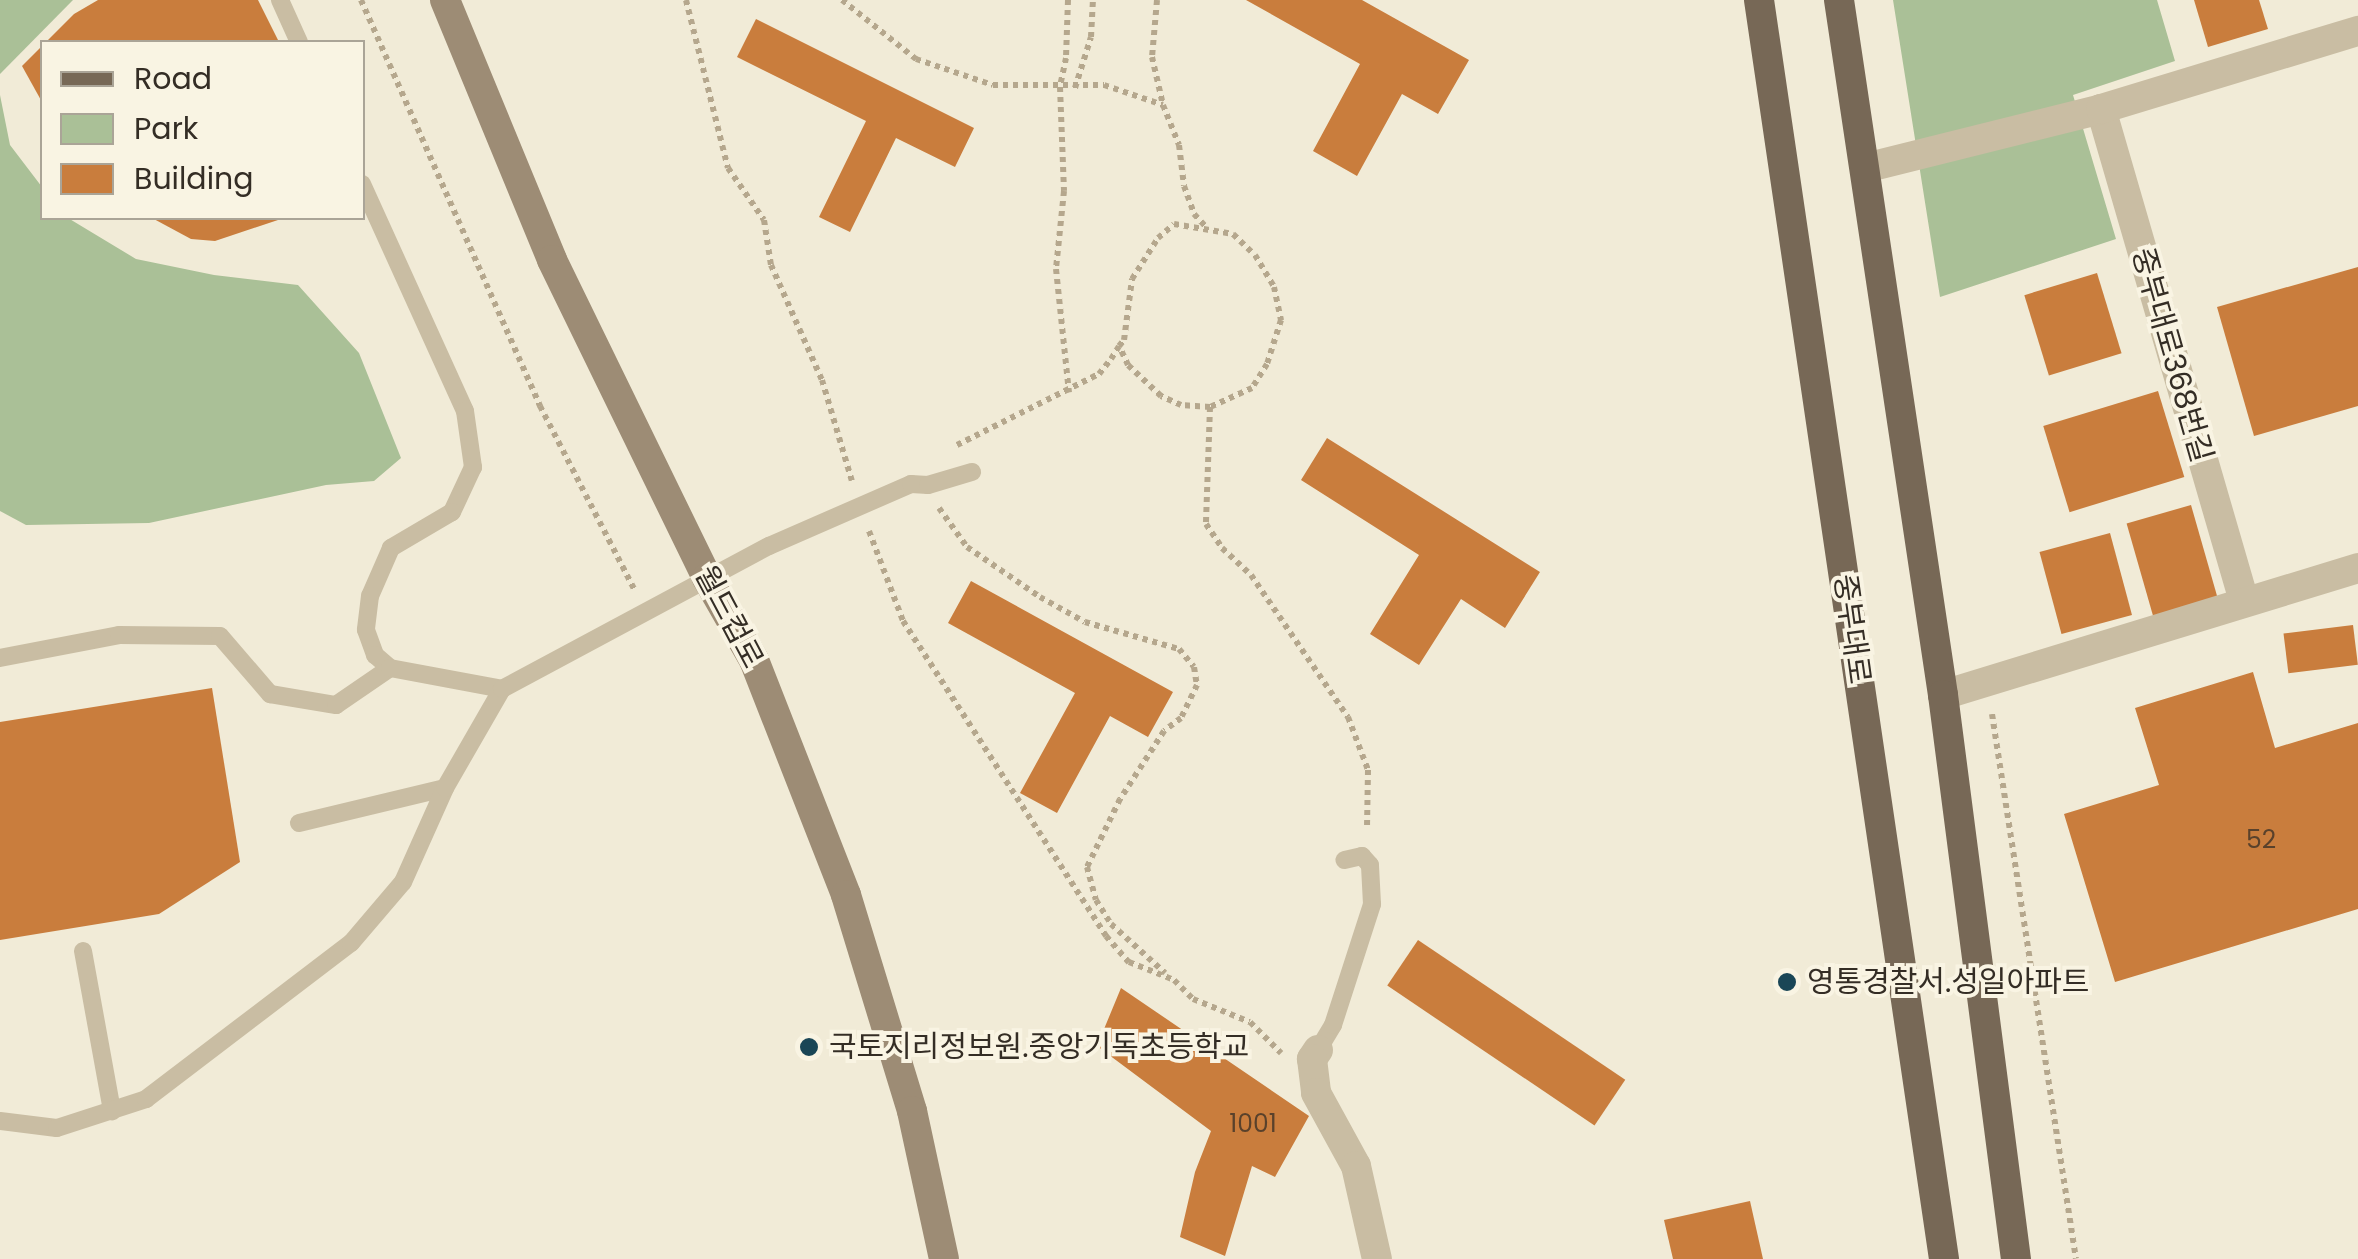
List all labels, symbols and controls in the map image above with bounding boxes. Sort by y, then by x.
legend [40,40,365,220]
text: Road [134,57,212,100]
text: Park [134,107,198,150]
text: Building [134,157,254,200]
street label: 중부대로368번길 [2124,244,2220,466]
street label: 월드컵로 [687,560,771,674]
street label: 중부대로 [1826,572,1878,686]
house number: 52 [2246,825,2276,855]
place label: 영통경찰서.성일아파트 [1807,964,2089,1000]
marker: 영통경찰서.성일아파트 [1776,971,1798,993]
place label: 국토지리정보원.중앙기독초등학교 [829,1029,1249,1065]
marker: 국토지리정보원.중앙기독초등학교 [798,1036,820,1058]
house number: 1001 [1229,1109,1277,1139]

